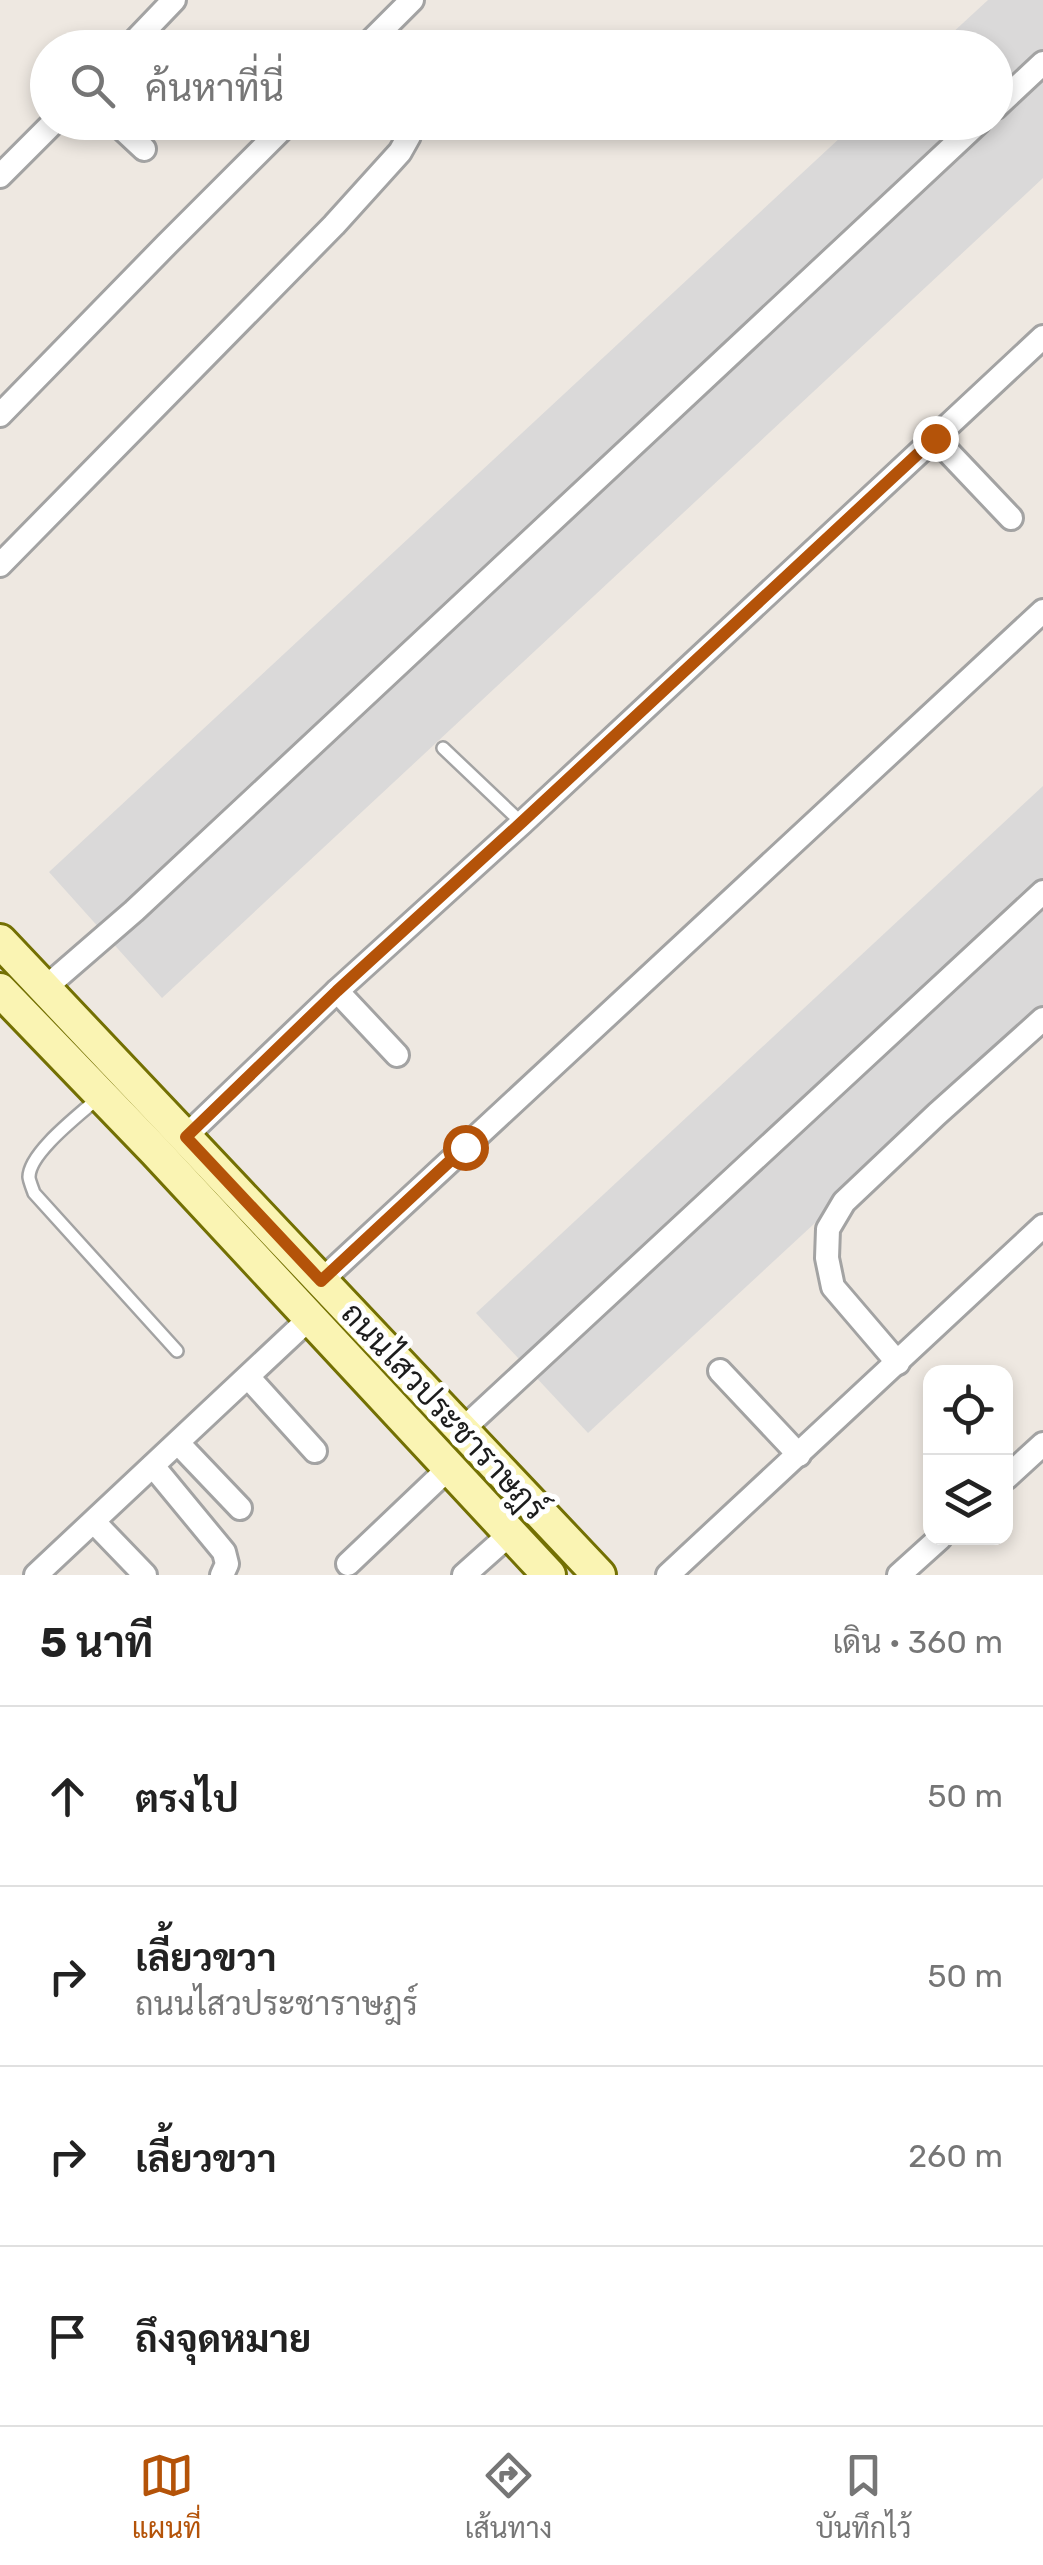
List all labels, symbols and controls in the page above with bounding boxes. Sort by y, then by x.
search box [30,30,1013,140]
icon: search [65,58,120,113]
text: ค้นหาที่นี่ [145,65,284,111]
route end [913,416,959,462]
route start [443,1125,489,1171]
street label: ถนนไสวประชาราษฎร์ [332,1293,556,1529]
map controls [923,1365,1013,1545]
button: locate [923,1365,1013,1455]
button: layers [923,1455,1013,1545]
text: 5 นาที [40,1618,153,1668]
text: เดิน · 360 m [832,1623,1003,1661]
icon: ahead [40,1769,95,1824]
text: ตรงไป [135,1776,239,1822]
text: 50 m [927,1777,1003,1815]
text: เลี้ยวขวา [135,1935,277,1981]
icon: right [40,1949,95,2004]
text: 50 m [927,1957,1003,1995]
text: ถนนไสวประชาราษฎร์ [135,1985,418,2023]
icon: right [40,2129,95,2184]
text: เลี้ยวขวา [135,2136,277,2182]
text: 260 m [908,2137,1003,2175]
icon: arrive [40,2309,95,2364]
text: ถึงจุดหมาย [135,2316,311,2362]
tab: แผนที่ [132,2448,202,2545]
tab: เส้นทาง [465,2448,552,2545]
tab: บันทึกไว้ [816,2448,911,2545]

